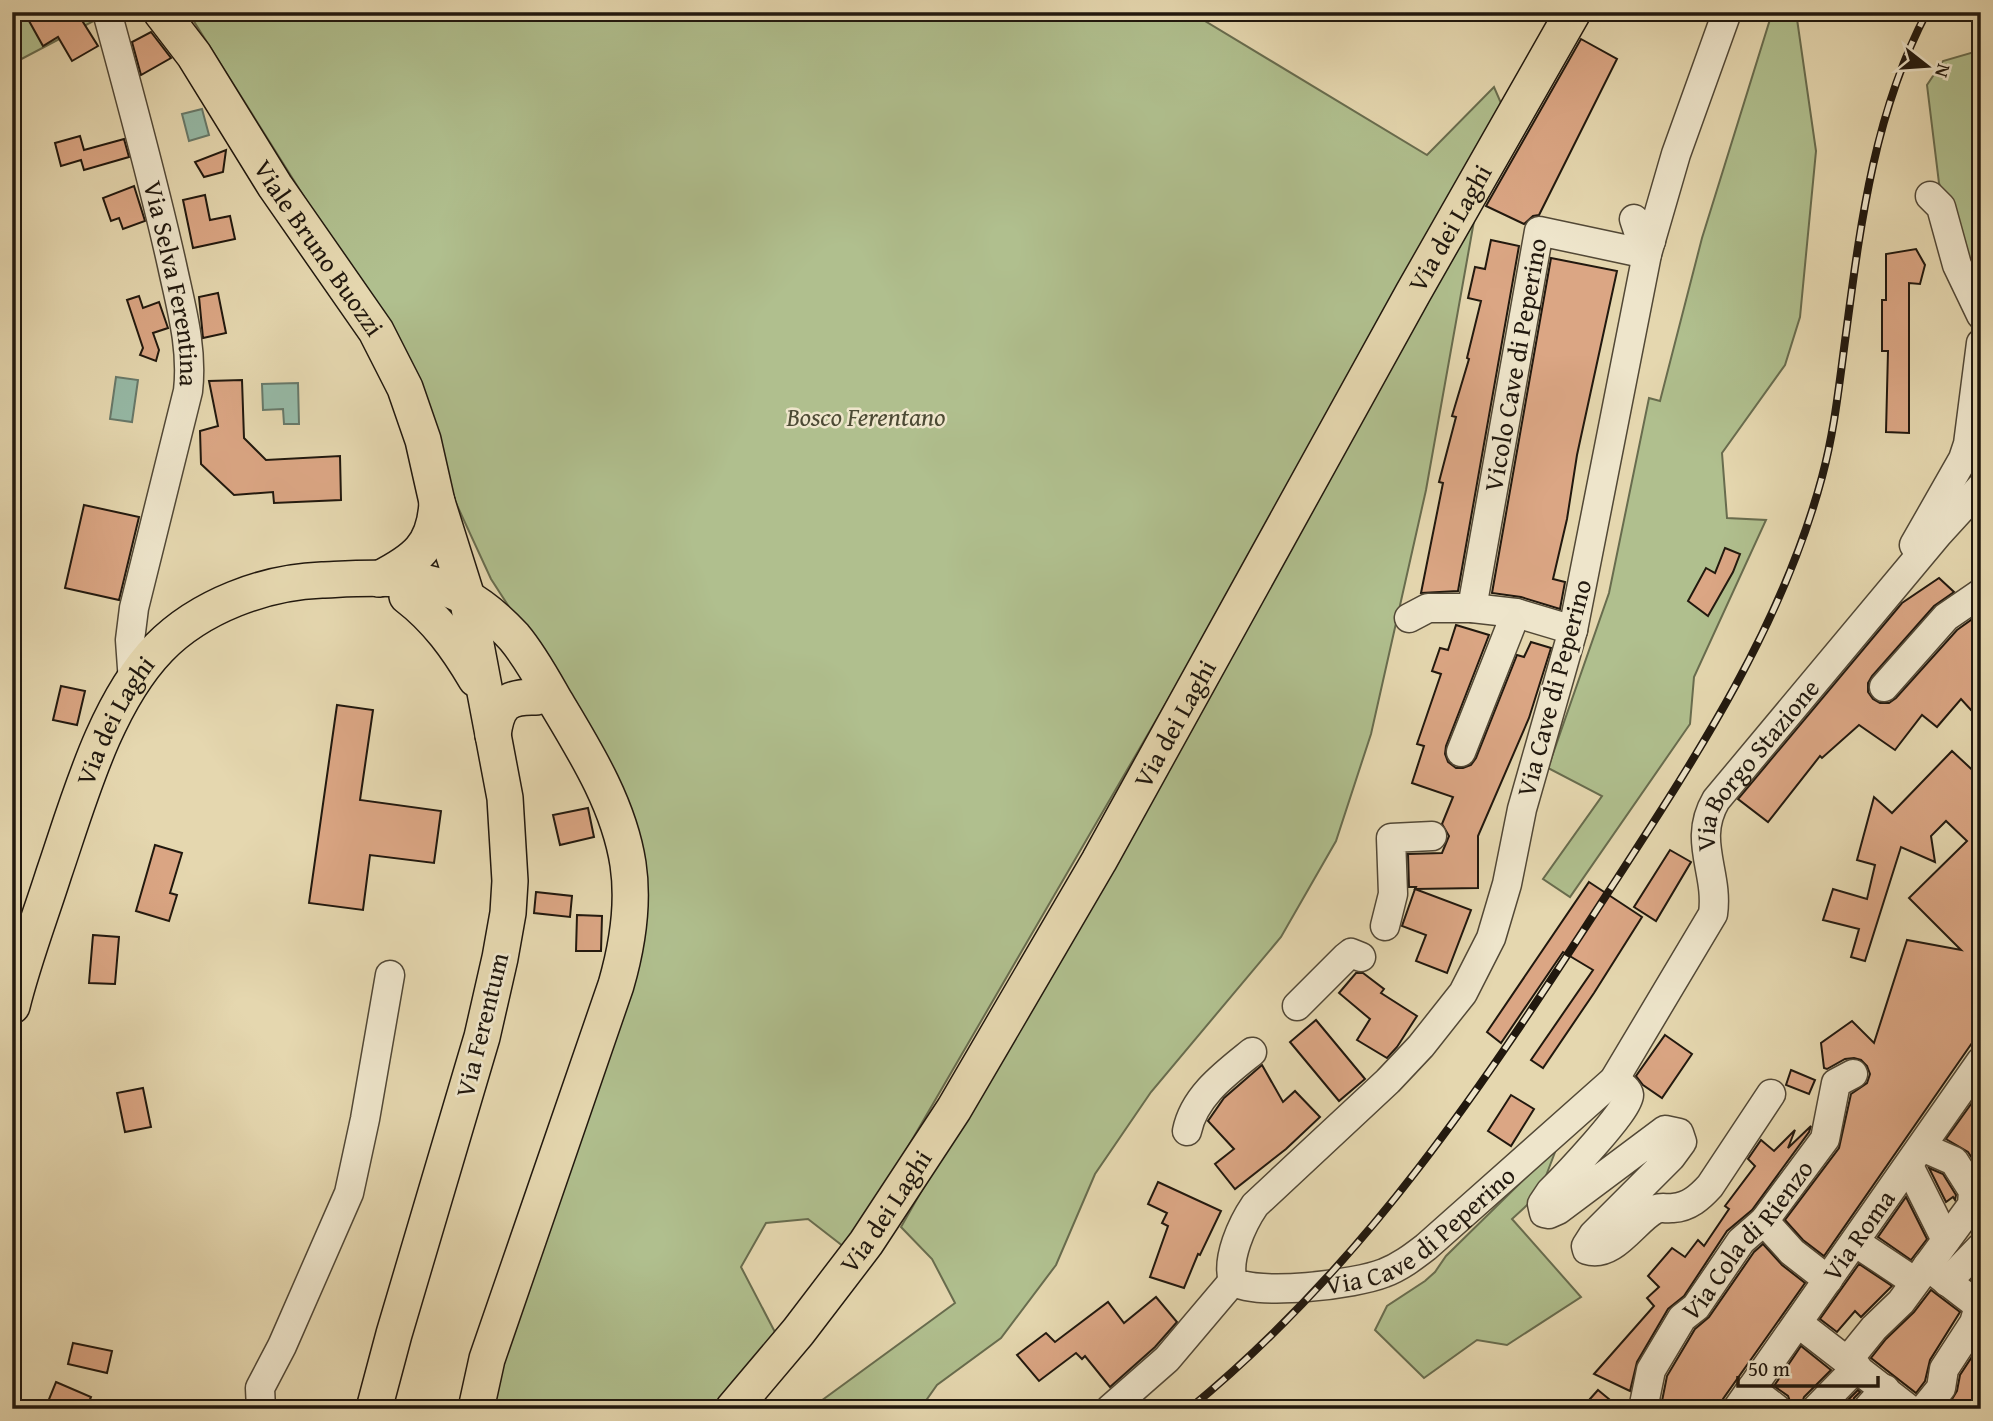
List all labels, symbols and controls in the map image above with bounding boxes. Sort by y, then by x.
north arrow [1892,32,1962,102]
text: N [1928,61,1959,81]
street label: Viale Bruno Buozzi [244,152,394,344]
street label: Via dei Laghi [1398,157,1501,299]
street label: Via Selva Ferentina [134,177,209,389]
street label: Vicolo Cave di Peperino [1473,235,1556,495]
park label: Bosco Ferentano [786,397,945,436]
street label: Via Cave di Peperino [1506,575,1601,801]
street label: Via dei Laghi [65,647,164,791]
street label: Via dei Laghi [1123,652,1226,795]
street label: Via Borgo Stazione [1686,670,1829,852]
street label: Via Ferentum [445,948,518,1101]
street label: Via dei Laghi [830,1142,941,1281]
street label: Via Cola di Rienzo [1673,1151,1822,1330]
street label: Via Cave di Peperino [1322,1156,1524,1304]
street label: Via Roma [1812,1181,1905,1289]
scale bar [1738,1344,1878,1388]
text: 50 m [1748,1353,1790,1384]

